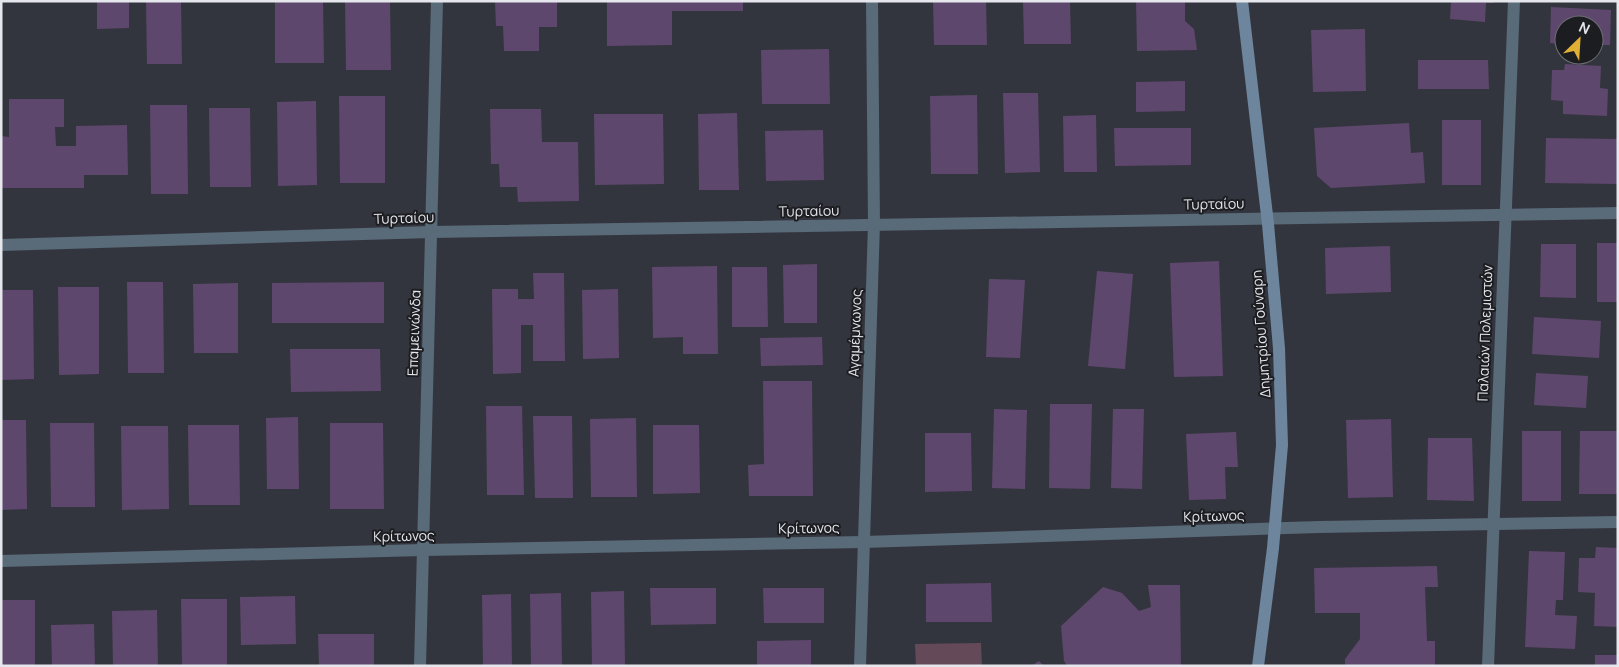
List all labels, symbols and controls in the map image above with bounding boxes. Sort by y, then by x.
north arrow [1554,15,1604,65]
text: N [1576,17,1593,39]
street label: Τυρταίου [1184,193,1244,214]
street label: Τυρταίου [779,200,839,221]
street label: Τυρταίου [373,207,435,228]
street label: Παλαιών Πολεμιστών [1473,264,1496,402]
street label: Δημητρίου Γούναρη [1247,269,1274,399]
street label: Αγαμέμνωνος [843,288,866,377]
street label: Επαμεινώνδα [402,290,425,376]
street label: Κρίτωνος [1183,505,1245,526]
street label: Κρίτωνος [778,517,840,538]
street label: Κρίτωνος [373,525,435,546]

